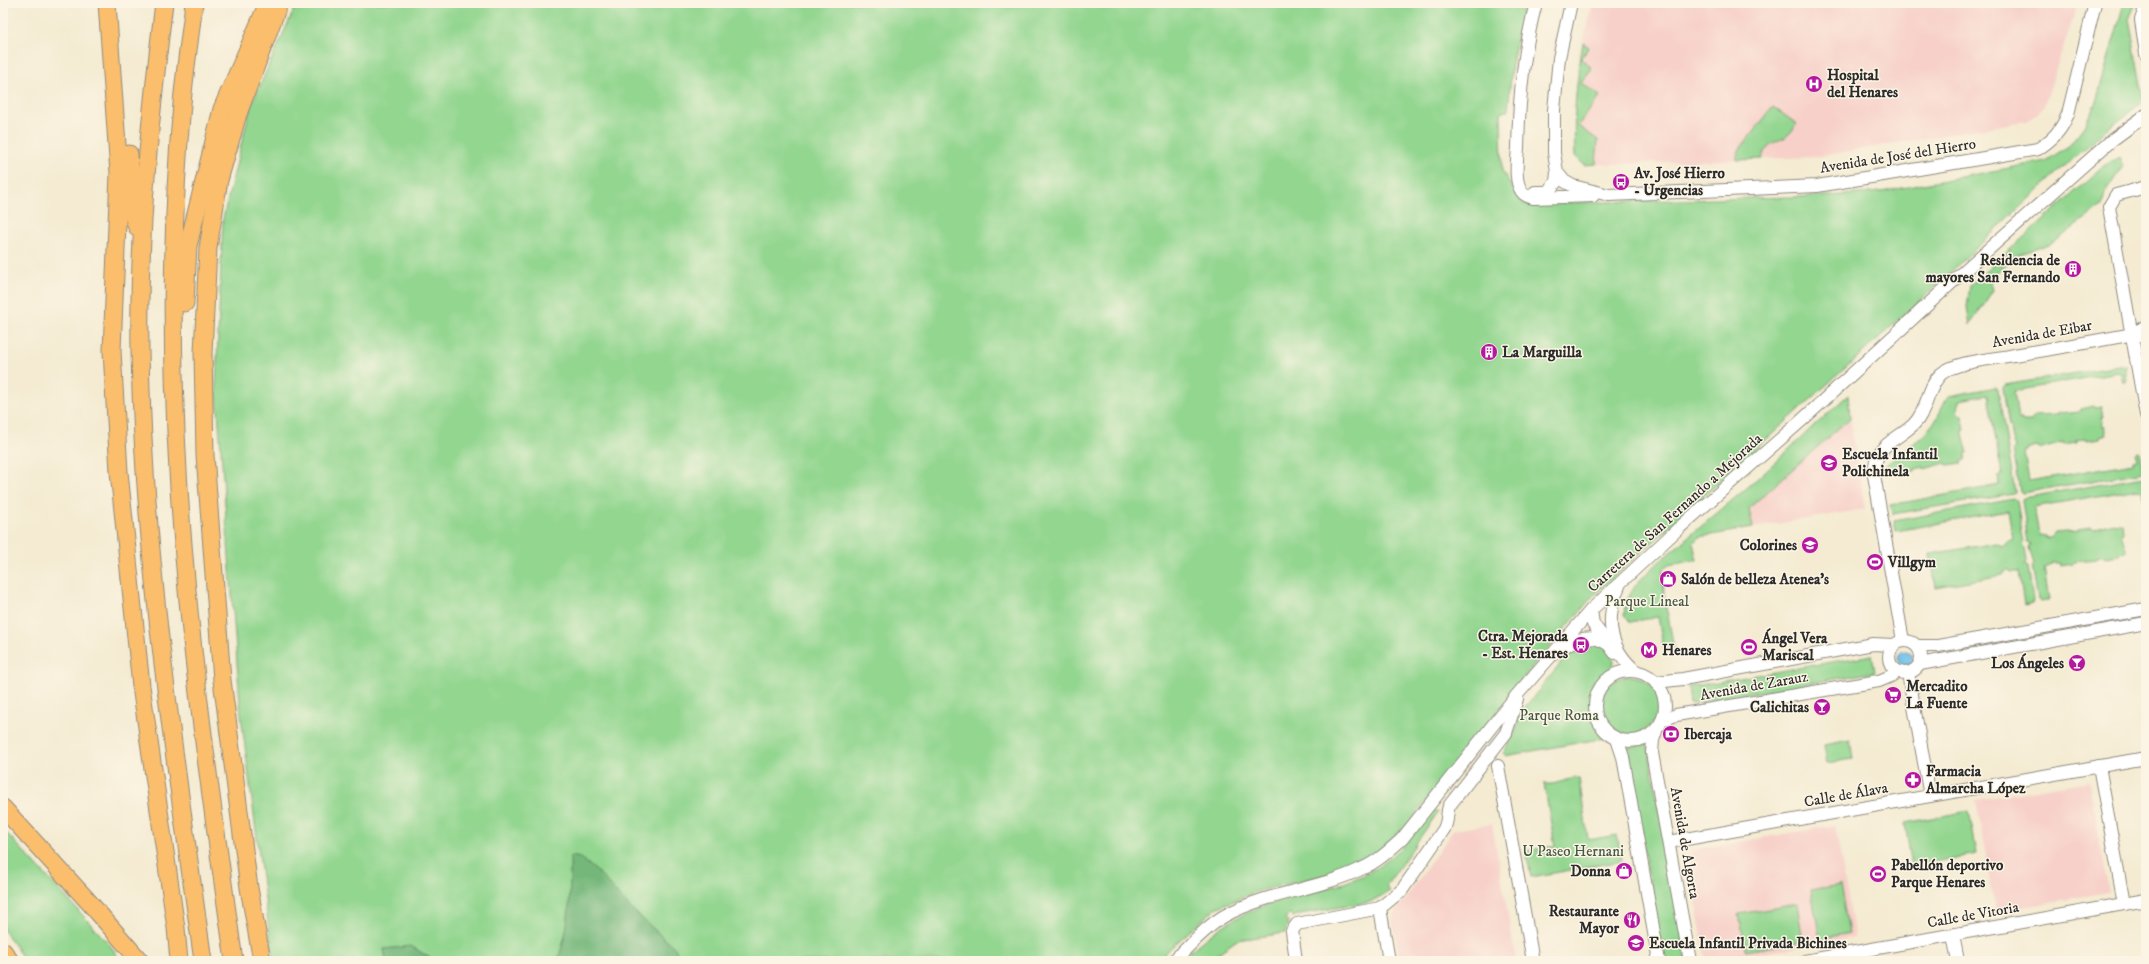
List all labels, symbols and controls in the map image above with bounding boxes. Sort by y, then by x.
place label: Hospital del Henares [1827,66,1898,102]
hospital icon: Hospital del Henares [1804,74,1824,94]
street label: Avenida de José del Hierro [1819,134,1977,178]
place label: Av. José Hierro - Urgencias [1633,164,1725,200]
bus stop icon: Av. José Hierro - Urgencias [1611,172,1631,192]
place label: Residencia de mayores San Fernando [1925,251,2061,287]
building icon: Residencia de mayores San Fernando [2063,259,2083,279]
street label: Avenida de Eibar [1991,316,2094,352]
building icon: La Marguilla [1479,342,1499,362]
place label: La Marguilla [1502,343,1582,362]
street label: Carretera de San Fernando a Mejorada [1584,429,1767,597]
place label: Escuela Infantil Polichinela [1842,445,1938,481]
school or university icon: Escuela Infantil Polichinela [1819,453,1839,473]
school or university icon: Colorines [1800,535,1820,555]
place label: Colorines [1740,536,1797,555]
sports icon: Villgym [1865,552,1885,572]
place label: Villgym [1887,553,1937,572]
shop icon: Salón de belleza Atenea's [1658,569,1678,589]
place label: Salón de belleza Atenea's [1681,570,1829,589]
park label: Parque Lineal [1605,592,1690,611]
place label: Ctra. Mejorada - Est. Henares [1478,627,1569,663]
place label: Ángel Vera Mariscal [1761,628,1828,665]
bus stop icon: Ctra. Mejorada - Est. Henares [1571,635,1591,655]
sports icon: Ángel Vera Mariscal [1739,637,1759,657]
metro station icon: Henares [1639,640,1659,660]
place label: Henares [1662,641,1712,660]
place label: Los Ángeles [1991,653,2064,673]
bar icon: Los Ángeles [2067,653,2087,673]
street label: Avenida de Zarauz [1698,667,1810,705]
place label: Mercadito La Fuente [1906,677,1968,713]
supermarket icon: Mercadito La Fuente [1883,685,1903,705]
bar icon: Calichitas [1812,697,1832,717]
place label: Calichitas [1750,698,1809,717]
park label: Parque Roma [1519,706,1599,725]
bank icon: Ibercaja [1661,724,1681,744]
place label: Ibercaja [1684,725,1732,744]
place label: Farmacia Almarcha López [1925,762,2026,798]
pharmacy icon: Farmacia Almarcha López [1903,770,1923,790]
street label: Calle de Álava [1802,777,1890,812]
street label: Avenida de Algorta [1666,786,1704,901]
park label: U Paseo Hernani [1522,842,1624,861]
place label: Pabellón deportivo Parque Henares [1891,856,2004,893]
shop icon: Donna [1614,861,1634,881]
place label: Donna [1570,862,1612,881]
sports icon: Pabellón deportivo Parque Henares [1868,864,1888,884]
street label: Calle de Vitoria [1926,897,2021,932]
place label: Restaurante Mayor [1549,902,1620,938]
restaurant icon: Restaurante Mayor [1622,910,1642,930]
school or university icon: Escuela Infantil Privada Bichines [1626,933,1646,953]
place label: Escuela Infantil Privada Bichines [1649,934,1847,953]

